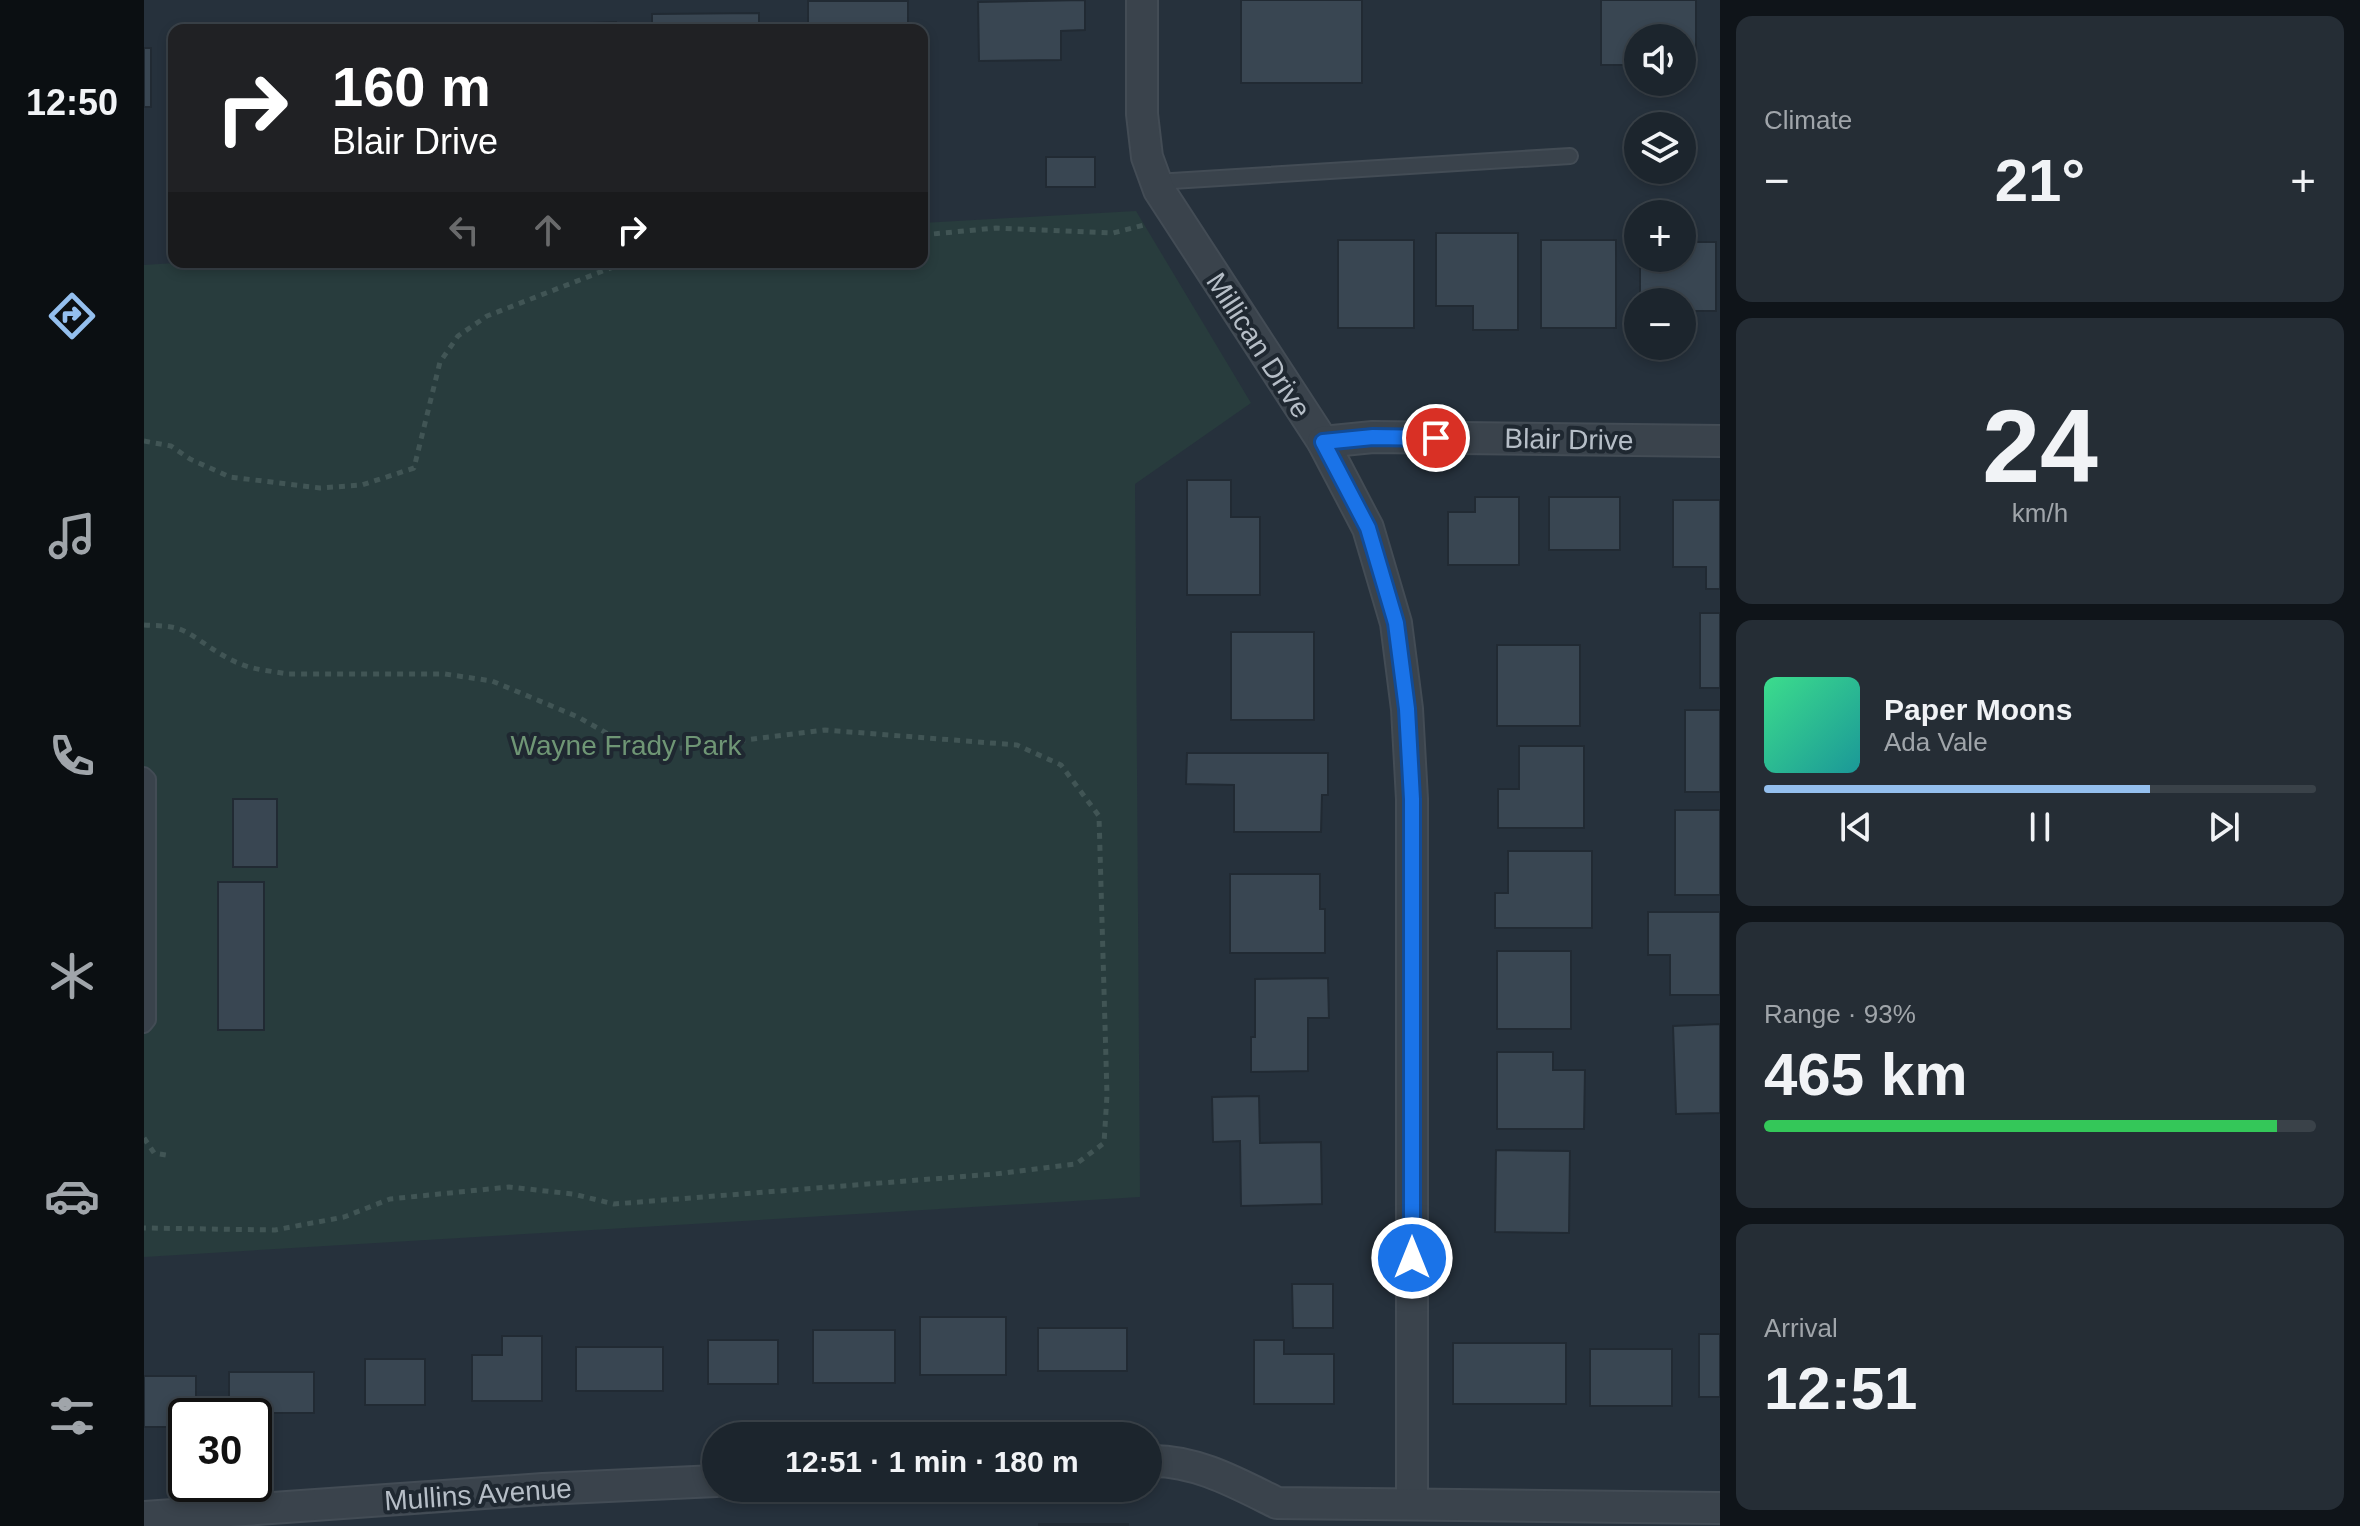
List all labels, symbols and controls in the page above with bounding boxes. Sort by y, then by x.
map controls [1624,24,1696,360]
button: sound [1624,24,1696,96]
text: 160 m [332,55,491,118]
icon: right [200,56,304,160]
text: 12:50 [26,82,118,123]
text: Climate [1764,105,1852,135]
button: layers [1624,112,1696,184]
text: Blair Drive [332,121,498,162]
text: 21° [1995,147,2085,214]
text: − [1764,156,1790,205]
text: + [2290,156,2316,205]
button: + [1624,200,1696,272]
icon: left [442,208,486,252]
icon: ahead [526,208,570,252]
icon: right [610,208,654,252]
street label: Millican Drive [1200,267,1317,424]
icon: directions [44,288,100,344]
button: − [1624,288,1696,360]
text: 24 [1982,388,2098,504]
pin [1402,404,1470,472]
icon: arrive [1414,416,1458,460]
street label: Blair Drive [1504,423,1634,456]
text: km/h [2012,498,2068,528]
icon: music [44,508,100,564]
text: Paper Moons [1884,693,2072,726]
text: Ada Vale [1884,727,1988,757]
icon: phone [44,728,100,784]
park label: Wayne Frady Park [511,730,742,761]
icon: previous [1834,805,1878,849]
icon: pause [2018,805,2062,849]
icon: next [2202,805,2246,849]
icon: climate [44,948,100,1004]
text: Range · 93% [1764,999,1916,1029]
text: 465 km [1764,1041,1968,1108]
icon: car [44,1168,100,1224]
position arrow [1370,1216,1454,1300]
text: Arrival [1764,1313,1838,1343]
text: 12:51 [1764,1355,1917,1422]
icon: filters [44,1388,100,1444]
speed limit sign: 30 [168,1398,272,1502]
text: 12:51 · 1 min · 180 m [785,1445,1079,1478]
street label: Mullins Avenue [383,1472,573,1517]

